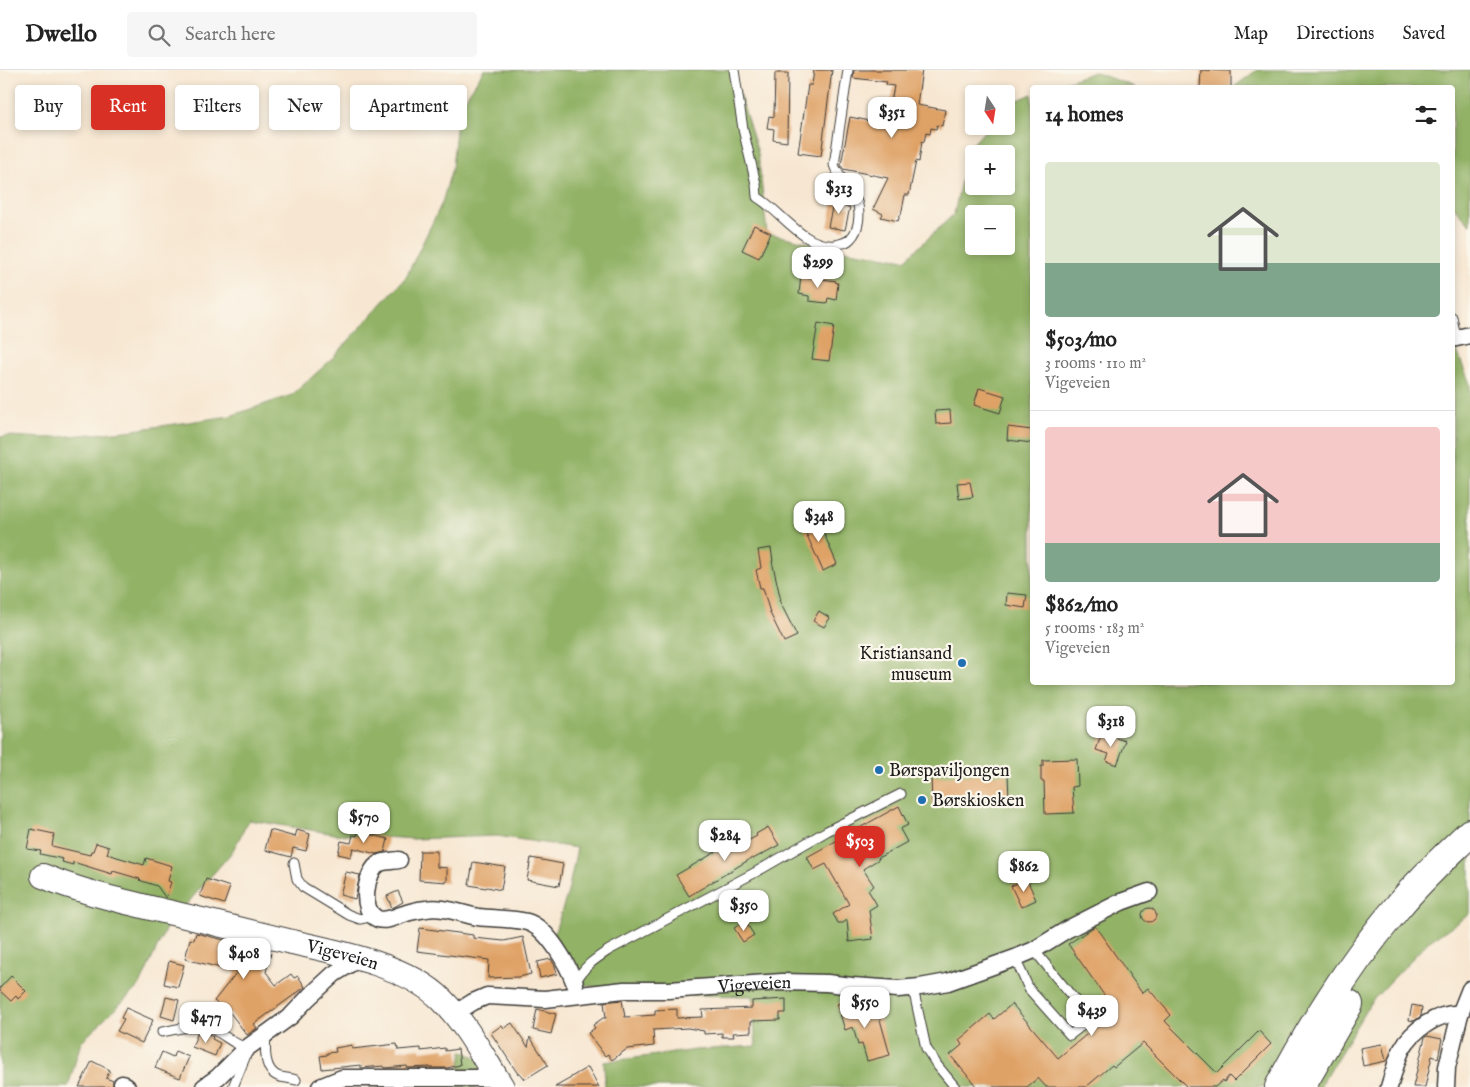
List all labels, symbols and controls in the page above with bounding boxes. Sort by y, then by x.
search box [127,12,477,57]
text: Dwello [25,19,97,50]
icon: search [145,21,173,49]
text: Search here [185,23,275,47]
text: Map [1234,23,1268,46]
text: Directions [1296,23,1374,46]
text: Saved [1402,23,1445,46]
chip: Buy [15,85,81,130]
chip: Rent [91,85,165,130]
chip: Filters [175,85,259,130]
chip: New [269,85,340,130]
chip: Apartment [350,85,467,130]
north arrow [965,85,1015,135]
map controls [965,85,1015,255]
pin: $351 [862,97,922,139]
icon: filters [1412,101,1440,129]
text: 14 homes [1045,102,1123,129]
text: $351 [879,103,905,123]
button: + [965,145,1015,195]
pin: $313 [809,172,869,215]
text: $313 [826,179,852,199]
icon: home [1198,194,1288,284]
button: − [965,205,1015,255]
pin: $299 [788,246,848,289]
text: $299 [803,253,833,273]
text: $503/mo [1045,327,1117,354]
text: 3 rooms · 110 m² [1045,354,1146,374]
text: Vigeveien [1045,374,1110,394]
icon: home [1198,460,1288,550]
pin: $348 [789,500,849,543]
text: $348 [805,507,833,527]
text: $862/mo [1045,592,1118,619]
text: 5 rooms · 183 m² [1045,619,1144,639]
text: Vigeveien [1045,639,1110,659]
place label: Kristiansand museum [860,643,952,687]
marker: Kristiansand museum [956,657,968,669]
pin: $318 [1081,706,1141,748]
text: $318 [1097,712,1125,732]
place label: Børspaviljongen [889,760,1010,783]
marker: Børspaviljongen [873,764,885,776]
place label: Børskiosken [932,790,1025,813]
marker: Børskiosken [916,794,928,806]
pin: $570 [334,802,394,844]
text: $570 [349,808,379,828]
pin: $284 [695,820,755,862]
text: $284 [710,826,740,846]
pin: $503 [830,826,890,868]
text: $503 [846,832,874,852]
pin: $862 [994,850,1054,893]
text: $862 [1009,857,1039,877]
pin: $350 [714,890,774,932]
text: $350 [730,896,758,916]
street label: Vigeveien [303,935,382,977]
pin: $408 [214,938,274,980]
text: $408 [229,944,259,964]
street label: Vigeveien [716,972,792,1000]
pin: $550 [835,986,895,1029]
text: $550 [851,993,879,1013]
pin: $439 [1062,994,1122,1037]
text: $439 [1077,1001,1107,1021]
pin: $477 [176,1002,236,1044]
text: $477 [190,1008,222,1028]

